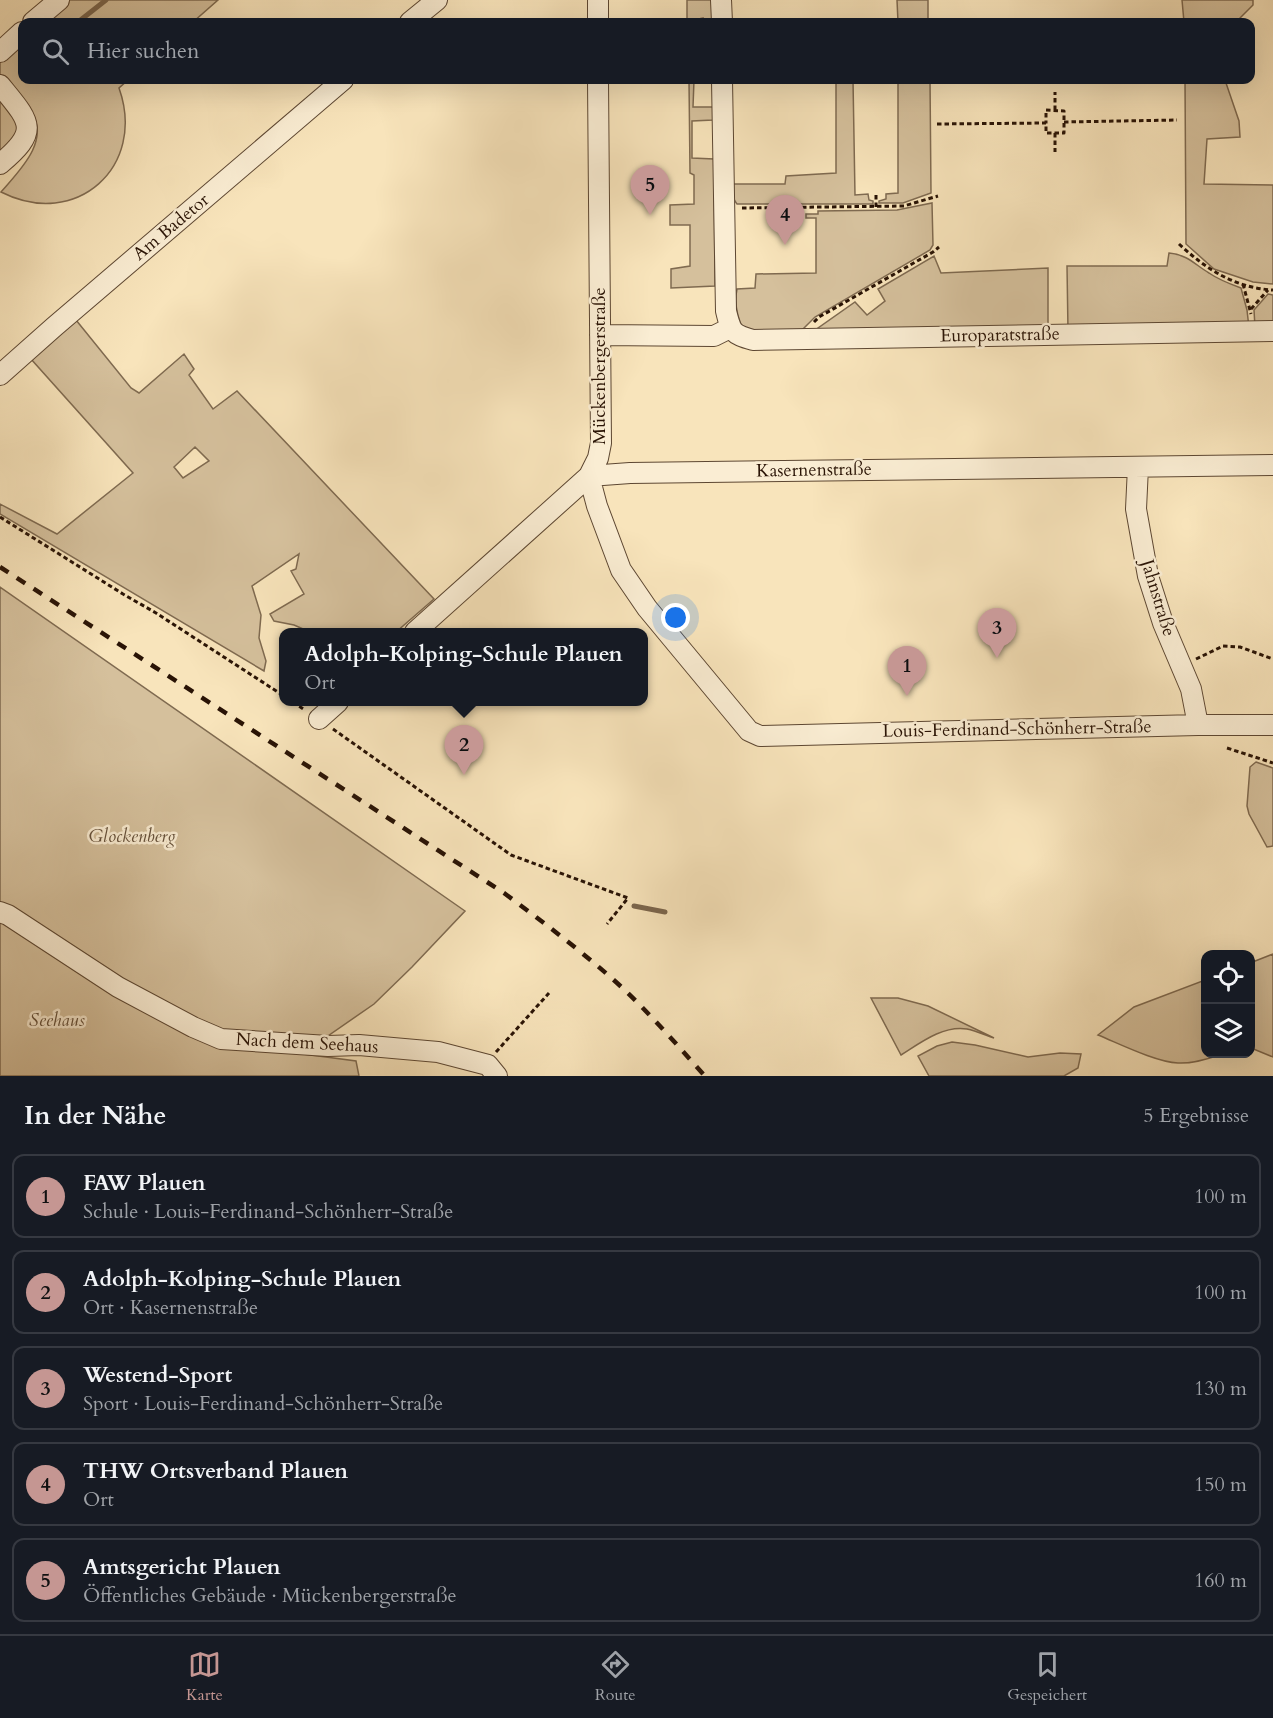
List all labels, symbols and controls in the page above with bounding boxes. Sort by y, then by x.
search box [18,18,1255,84]
icon: search [39,35,72,68]
text: Hier suchen [87,36,200,66]
pin: 5 [630,166,670,215]
street label: Am Badetor [127,187,215,266]
pin: 4 [766,196,804,245]
street label: Mückenbergerstraße [587,287,612,445]
street label: Europaratstraße [940,321,1060,349]
street label: Kasernenstraße [756,456,872,484]
street label: Jahnstraße [1134,554,1181,639]
your location [661,603,690,632]
pin: 3 [978,608,1016,658]
popup [279,628,648,706]
text: Adolph-Kolping-Schule Plauen [304,639,623,669]
pin: 1 [888,646,926,696]
text: Ort [304,669,335,696]
street label: Louis-Ferdinand-Schönherr-Straße [882,714,1152,744]
pin: 2 [444,726,484,775]
park label: Glockenberg [89,824,175,849]
map controls [1201,950,1255,1058]
button: locate [1201,950,1255,1004]
button: layers [1201,1004,1255,1058]
park label: Seehaus [29,1008,85,1033]
street label: Nach dem Seehaus [235,1027,379,1059]
text: In der Nähe [24,1098,166,1133]
text: 5 Ergebnisse [1143,1102,1249,1129]
text: FAW Plauen [83,1168,206,1198]
text: 1 [40,1183,51,1210]
text: 100 m [1194,1183,1247,1210]
text: Schule · Louis-Ferdinand-Schönherr-Straße [83,1198,453,1225]
text: Adolph-Kolping-Schule Plauen [83,1264,401,1294]
text: 2 [40,1279,51,1306]
text: 100 m [1194,1279,1247,1306]
text: Ort · Kasernenstraße [83,1294,258,1321]
text: Westend-Sport [83,1360,232,1390]
text: 3 [40,1375,51,1402]
text: 130 m [1194,1375,1247,1402]
text: Sport · Louis-Ferdinand-Schönherr-Straße [83,1390,443,1417]
text: THW Ortsverband Plauen [83,1456,348,1486]
text: 4 [40,1471,51,1498]
text: 150 m [1194,1471,1247,1498]
text: Ort [83,1486,114,1513]
text: Amtsgericht Plauen [83,1552,281,1582]
text: 5 [40,1567,51,1594]
text: 160 m [1194,1567,1247,1594]
text: Öffentliches Gebäude · Mückenbergerstraße [83,1582,457,1609]
tab: Karte [186,1648,223,1706]
tab: Route [595,1648,636,1706]
tab: Gespeichert [1007,1648,1087,1706]

